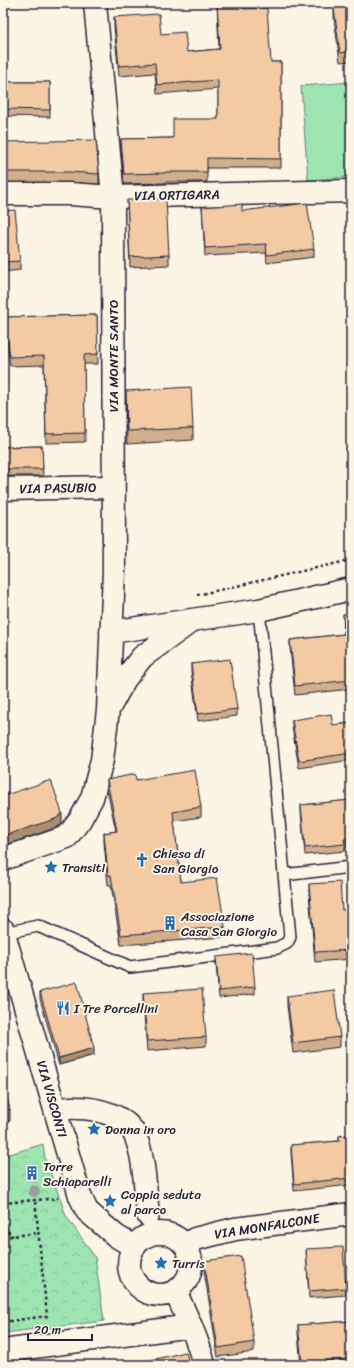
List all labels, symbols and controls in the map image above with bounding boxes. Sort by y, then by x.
street label: VIA ORTIGARA [134,183,220,207]
street label: VIA MONTE SANTO [102,300,125,412]
street label: VIA PASUBIO [19,476,97,500]
place label: Chiesa di San Giorgio [153,842,219,880]
church icon: Chiesa di San Giorgio [134,852,150,868]
place label: Transiti [62,856,106,879]
place icon: Transiti [43,859,59,875]
place label: Associazione Casa San Giorgio [180,905,277,943]
building icon: Associazione Casa San Giorgio [162,915,178,931]
place label: I Tre Porcellini [73,997,158,1020]
restaurant icon: I Tre Porcellini [55,1000,71,1016]
street label: VIA VISCONTI [30,1058,74,1140]
place label: Donna in oro [105,1118,176,1141]
place icon: Donna in oro [86,1121,102,1137]
place label: Torre Schiaparelli [43,1155,111,1193]
building icon: Torre Schiaparelli [24,1165,40,1181]
place label: Coppia seduta al parco [121,1183,201,1221]
place icon: Coppia seduta al parco [102,1193,118,1209]
street label: VIA MONFALCONE [213,1206,322,1246]
place label: Turris [172,1252,205,1275]
place icon: Turris [153,1255,169,1271]
scale bar [28,1316,92,1342]
text: 20 m [34,1319,61,1341]

